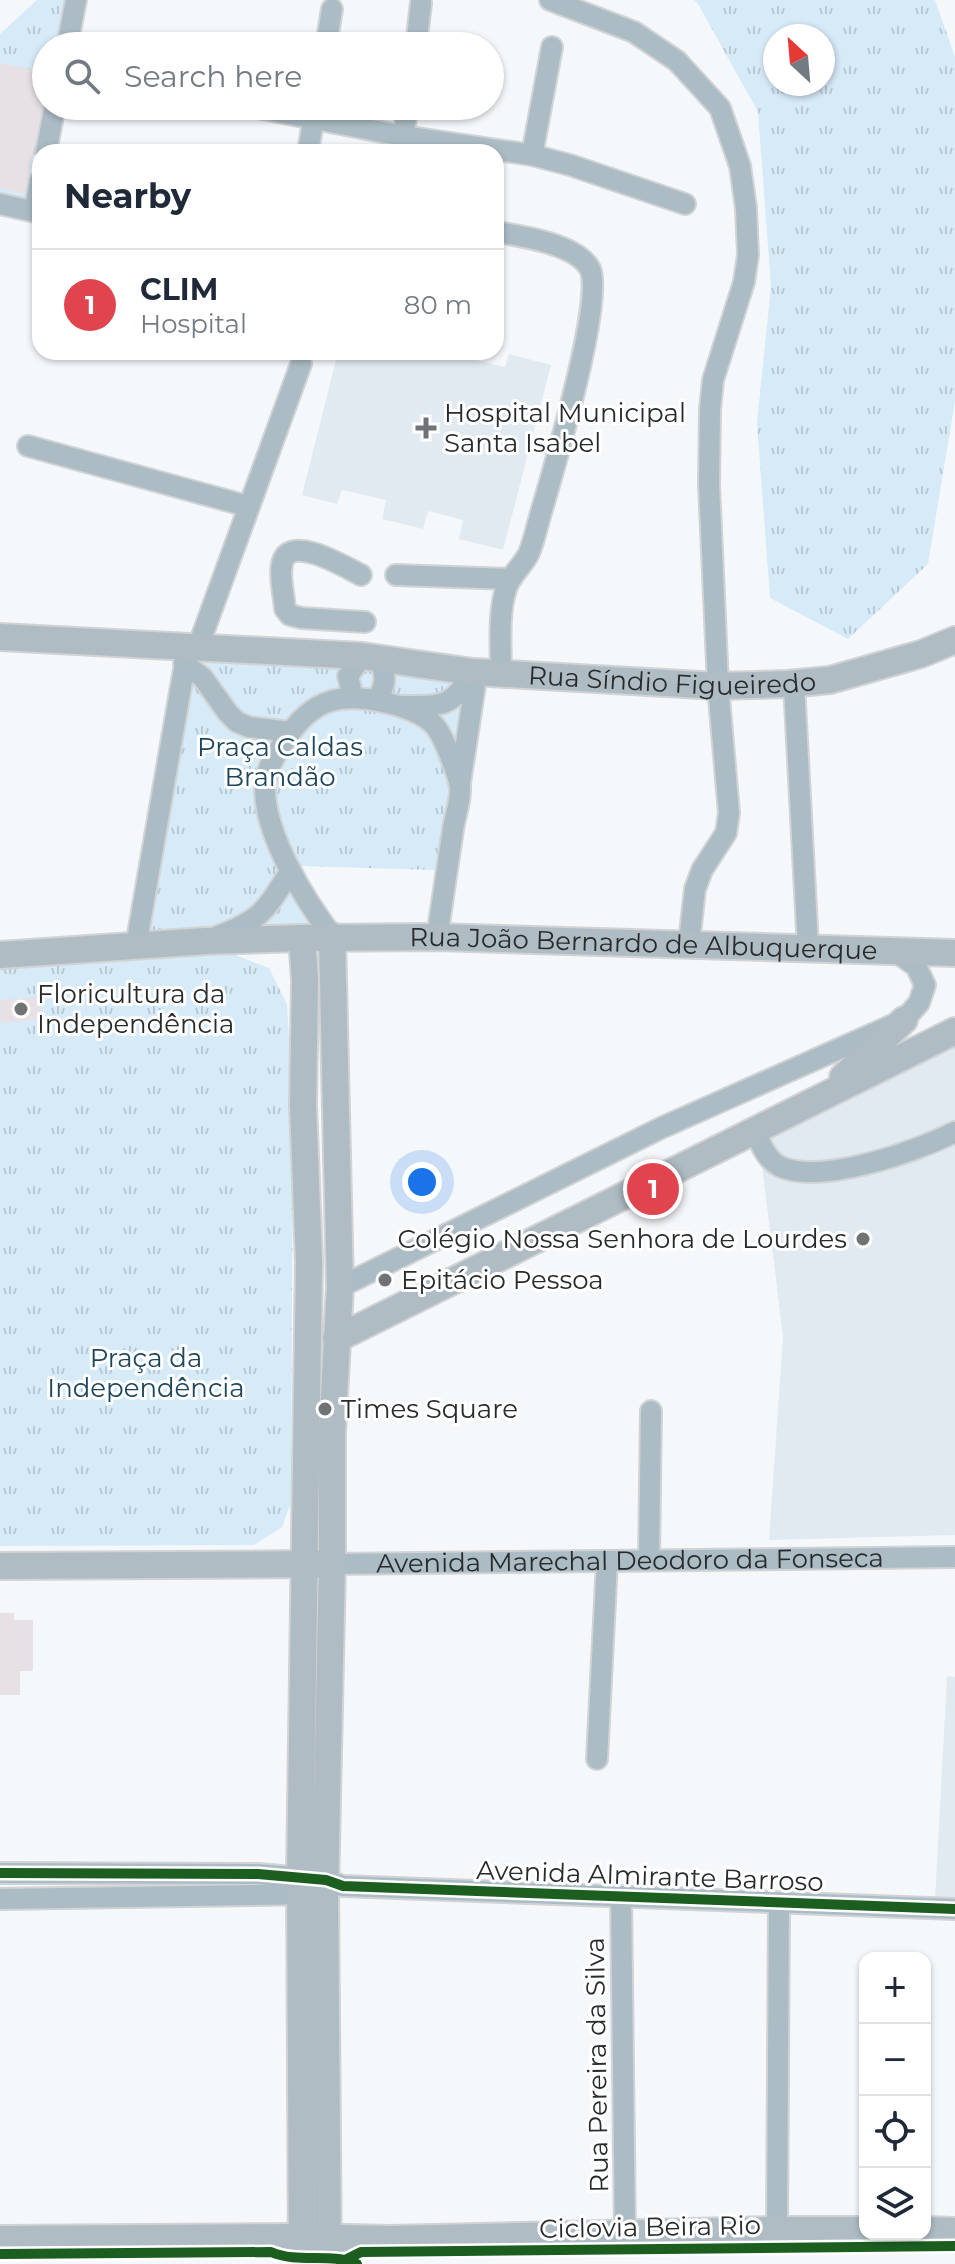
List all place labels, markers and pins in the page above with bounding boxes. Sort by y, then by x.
place label: Hospital Municipal Santa Isabel [444,397,686,459]
marker: Hospital Municipal Santa Isabel [415,417,437,439]
place label: Floricultura da Independência [37,978,234,1040]
marker: Floricultura da Independência [12,1000,30,1018]
pin: 1 [627,1159,679,1219]
place label: Colégio Nossa Senhora de Lourdes [397,1223,847,1255]
marker: Colégio Nossa Senhora de Lourdes [854,1230,872,1248]
place label: Epitácio Pessoa [401,1264,604,1296]
marker: Epitácio Pessoa [376,1271,394,1289]
place label: Times Square [341,1393,518,1425]
marker: Times Square [316,1400,334,1418]

